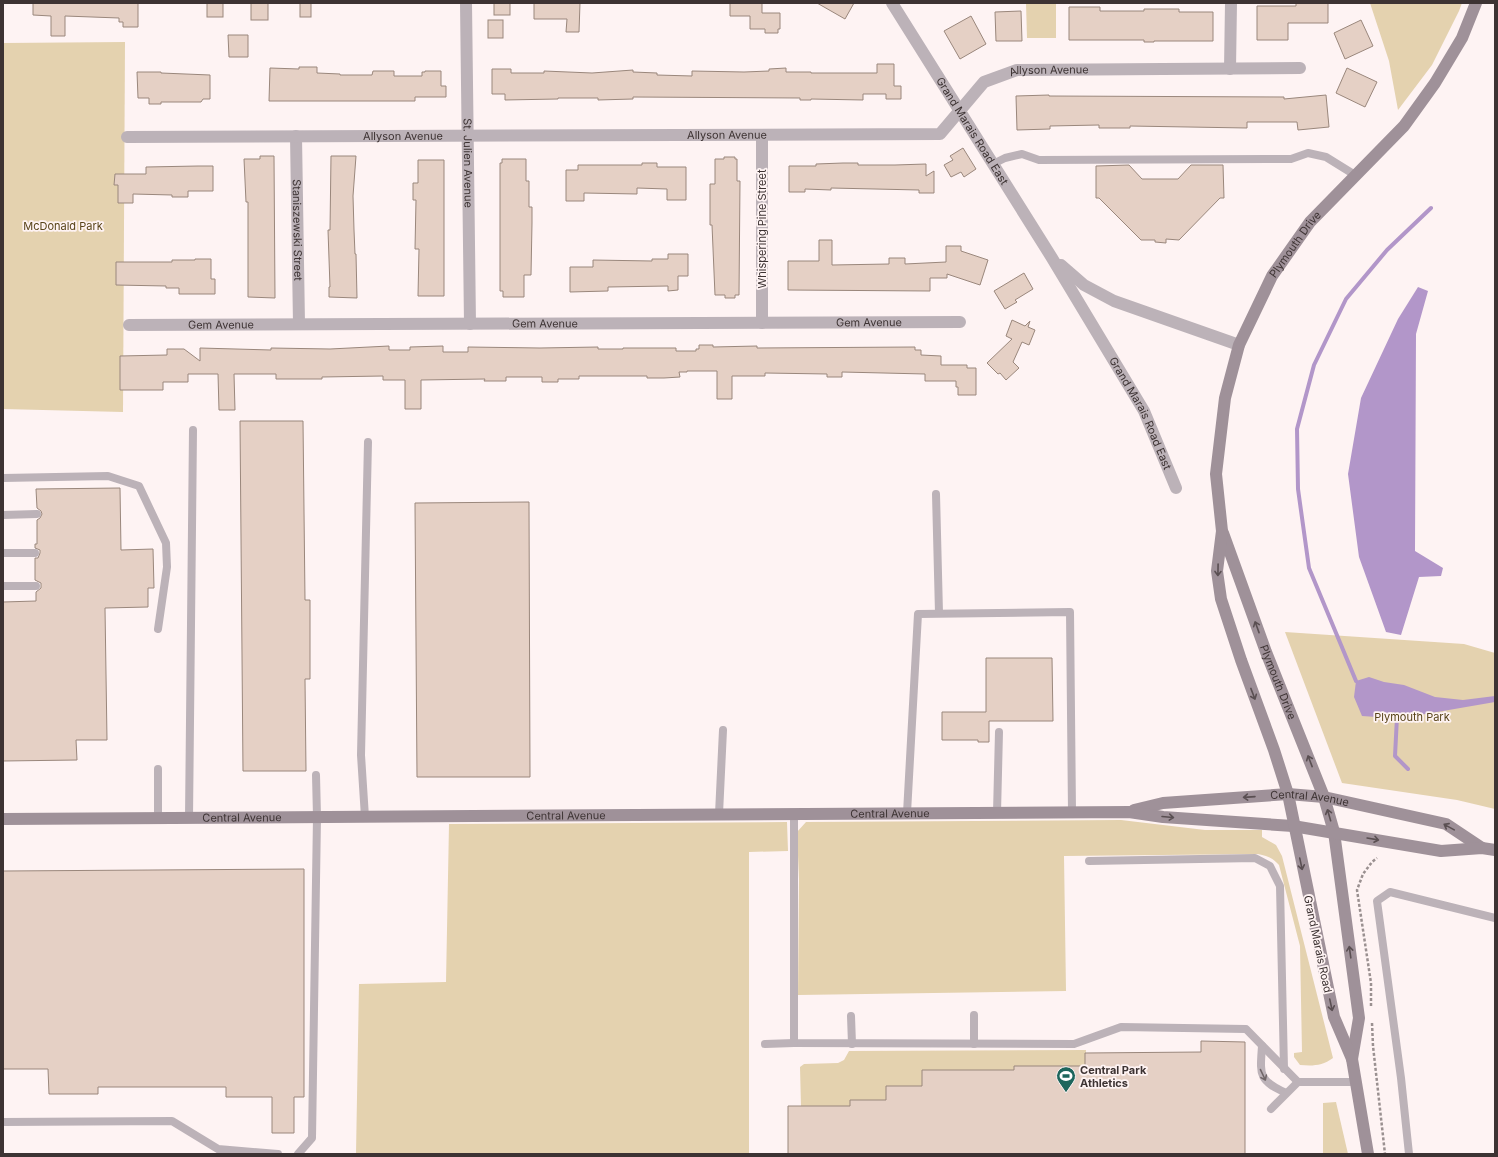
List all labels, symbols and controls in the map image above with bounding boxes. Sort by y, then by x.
street label: Allyson Avenue [1007,62,1089,79]
street label: Grand Marais Road East [933,74,1012,188]
street label: St. Julien Avenue [460,118,476,208]
street label: Allyson Avenue [687,128,767,142]
street label: Allyson Avenue [363,129,443,143]
street label: Whispering Pine Street [755,169,769,289]
street label: Staniszewski Street [290,179,305,281]
street label: Plymouth Drive [1266,208,1324,280]
park label: McDonald Park [23,219,103,233]
street label: Gem Avenue [836,315,902,329]
street label: Gem Avenue [512,316,578,331]
street label: Gem Avenue [188,318,254,332]
street label: Grand Marais Road East [1106,354,1175,472]
one-way arrow [1214,563,1222,576]
one-way arrow [1253,621,1261,633]
street label: Plymouth Drive [1257,643,1299,722]
one-way arrow [1250,688,1258,700]
park label: Plymouth Park [1374,710,1450,724]
one-way arrow [1306,755,1314,767]
street label: Central Avenue [1270,787,1350,809]
one-way arrow [1243,794,1256,801]
street label: Central Avenue [850,806,930,821]
street label: Central Avenue [526,808,606,823]
one-way arrow [1325,808,1332,821]
street label: Central Avenue [202,810,282,825]
one-way arrow [1161,814,1174,821]
one-way arrow [1443,822,1455,830]
one-way arrow [1366,835,1379,843]
one-way arrow [1298,857,1306,870]
street label: Grand Marais Road [1301,894,1335,994]
one-way arrow [1346,945,1354,958]
one-way arrow [1327,998,1335,1011]
place label: Central Park Athletics [1080,1063,1147,1090]
sports icon: Central Park Athletics [1055,1065,1077,1093]
one-way arrow [1260,1069,1267,1081]

